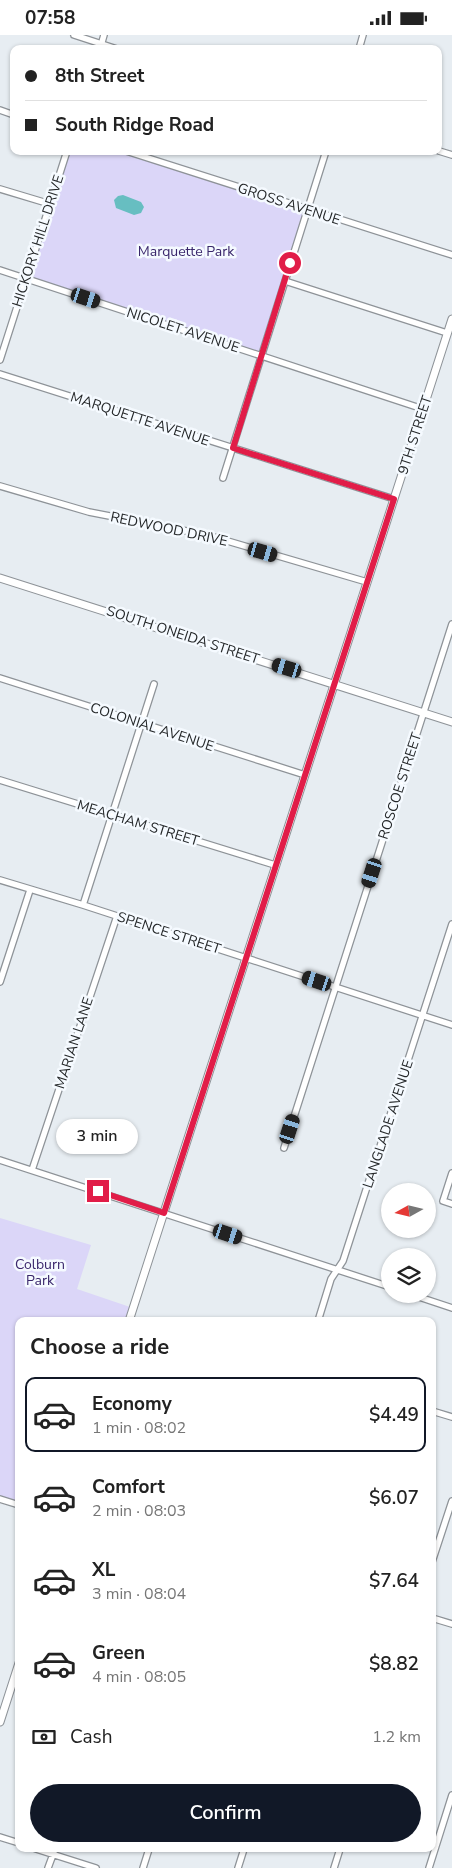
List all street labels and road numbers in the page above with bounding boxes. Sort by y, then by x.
street label: HICKORY HILL DRIVE [8,172,68,310]
street label: GROSS AVENUE [235,178,343,230]
street label: NICOLET AVENUE [124,303,242,357]
street label: MARQUETTE AVENUE [68,388,212,450]
street label: 9TH STREET [393,393,437,477]
street label: REDWOOD DRIVE [109,507,229,551]
street label: SOUTH ONEIDA STREET [104,601,262,669]
street label: COLONIAL AVENUE [88,698,216,756]
street label: ROSCOE STREET [374,730,426,842]
street label: MEACHAM STREET [75,795,202,851]
street label: SPENCE STREET [115,907,224,959]
street label: MARIAN LANE [50,995,98,1091]
street label: LANGLADE AVENUE [358,1057,418,1191]

